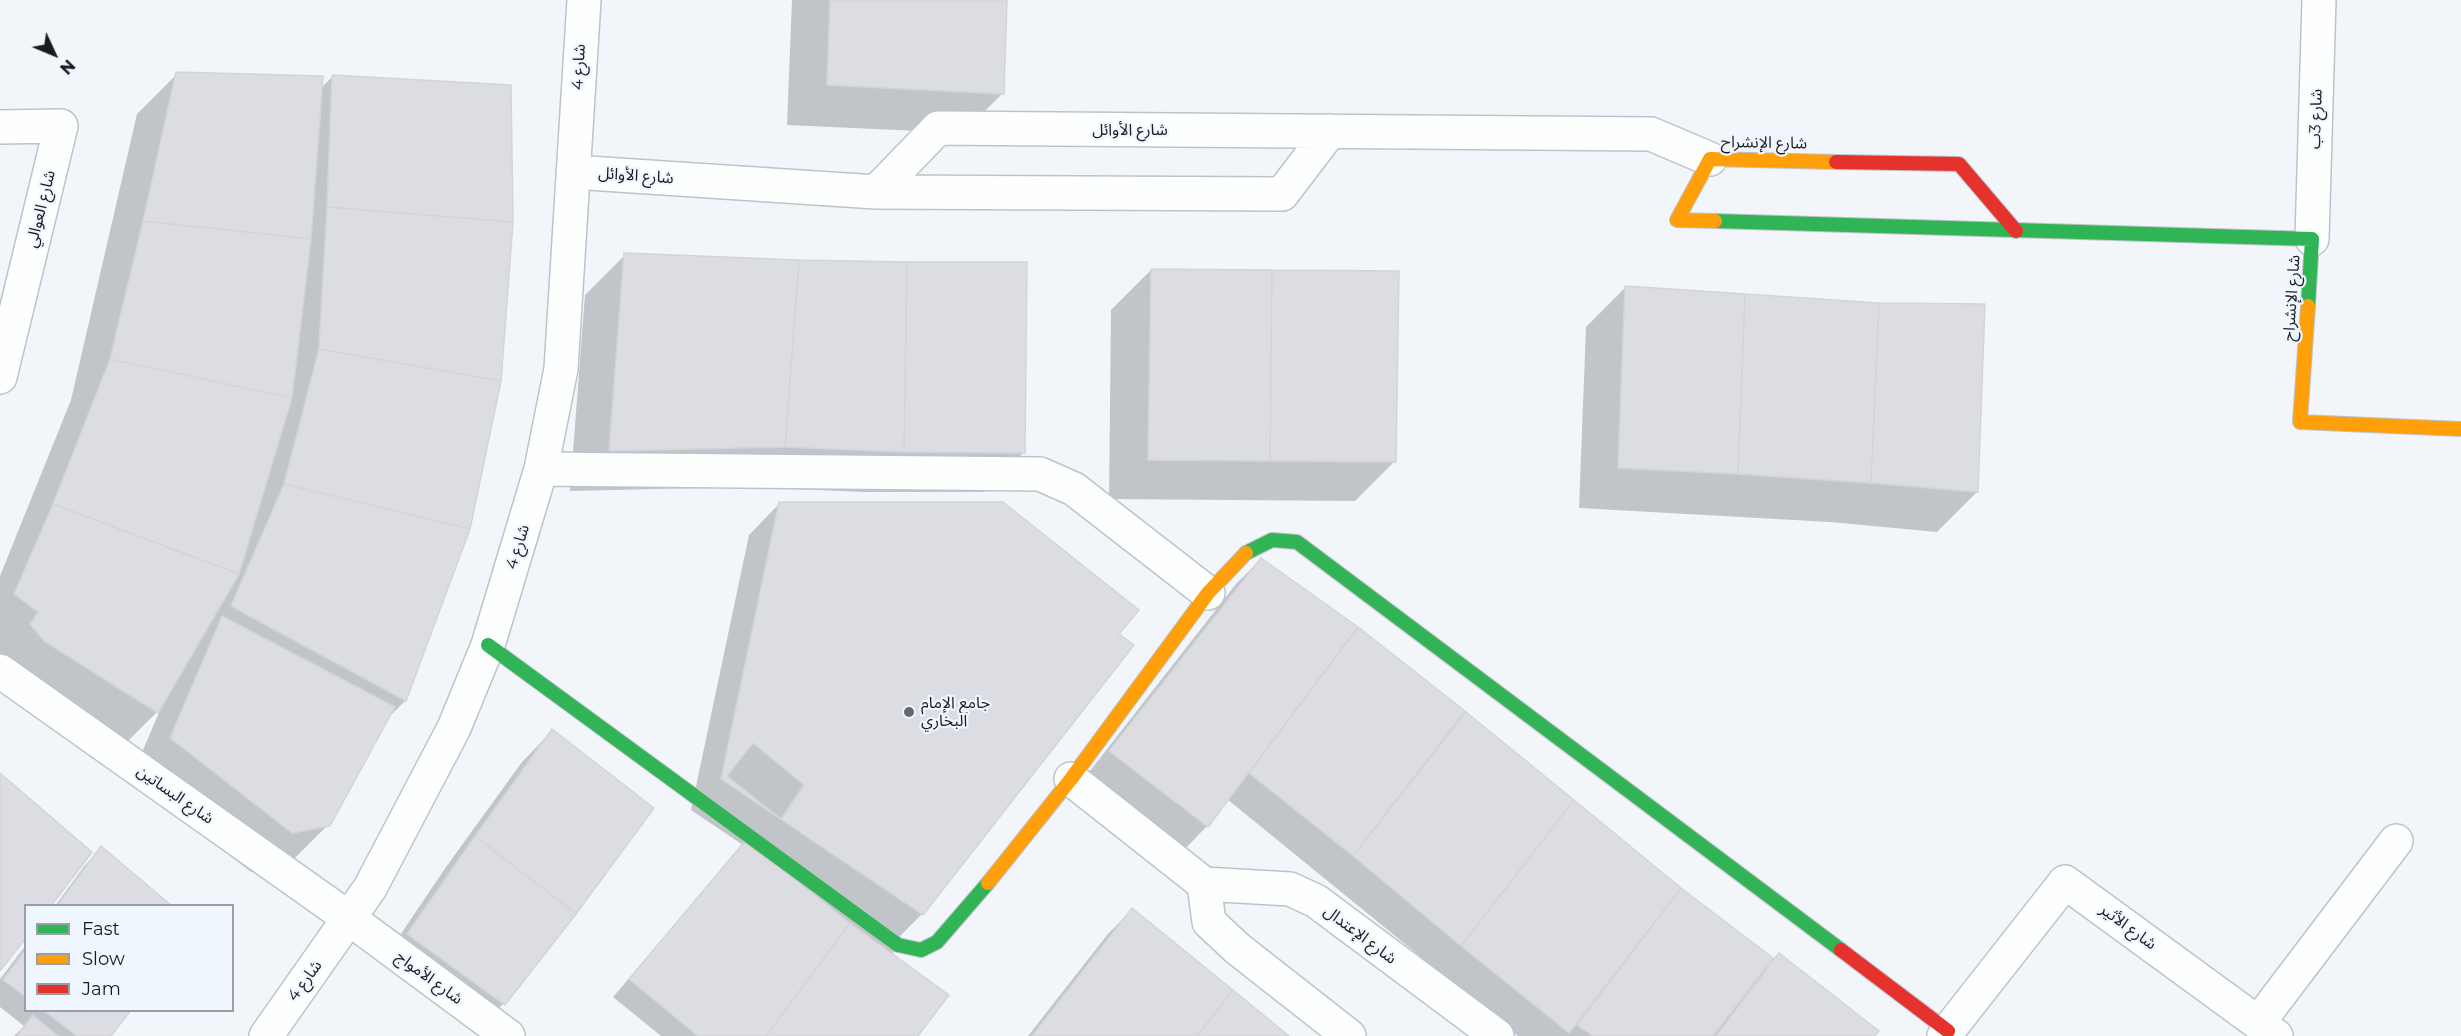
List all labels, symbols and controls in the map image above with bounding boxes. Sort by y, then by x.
north arrow [24,24,84,84]
street label: شارع 4 [568,44,590,90]
text: N [56,56,79,78]
street label: شارع 3ب [2305,89,2327,149]
street label: شارع الأوائل [1092,120,1168,140]
street label: شارع الإنشراح [1721,133,1807,153]
street label: شارع الأوائل [598,164,674,188]
street label: شارع العوالي [22,168,60,250]
street label: شارع الإنشراح [2279,254,2305,342]
street label: شارع 4 [502,522,534,572]
place label: جامع الإمام البخاري [921,693,990,731]
marker: جامع الإمام البخاري [902,705,916,719]
street label: شارع البساتين [133,761,217,829]
street label: شارع الأثير [2096,900,2160,954]
street label: شارع الإعتدال [1320,901,1400,969]
legend [24,904,234,1012]
text: Fast [82,918,120,940]
street label: شارع الأمواج [392,947,466,1009]
text: Slow [82,948,125,970]
street label: شارع 4 [284,957,326,1005]
text: Jam [82,978,121,1000]

